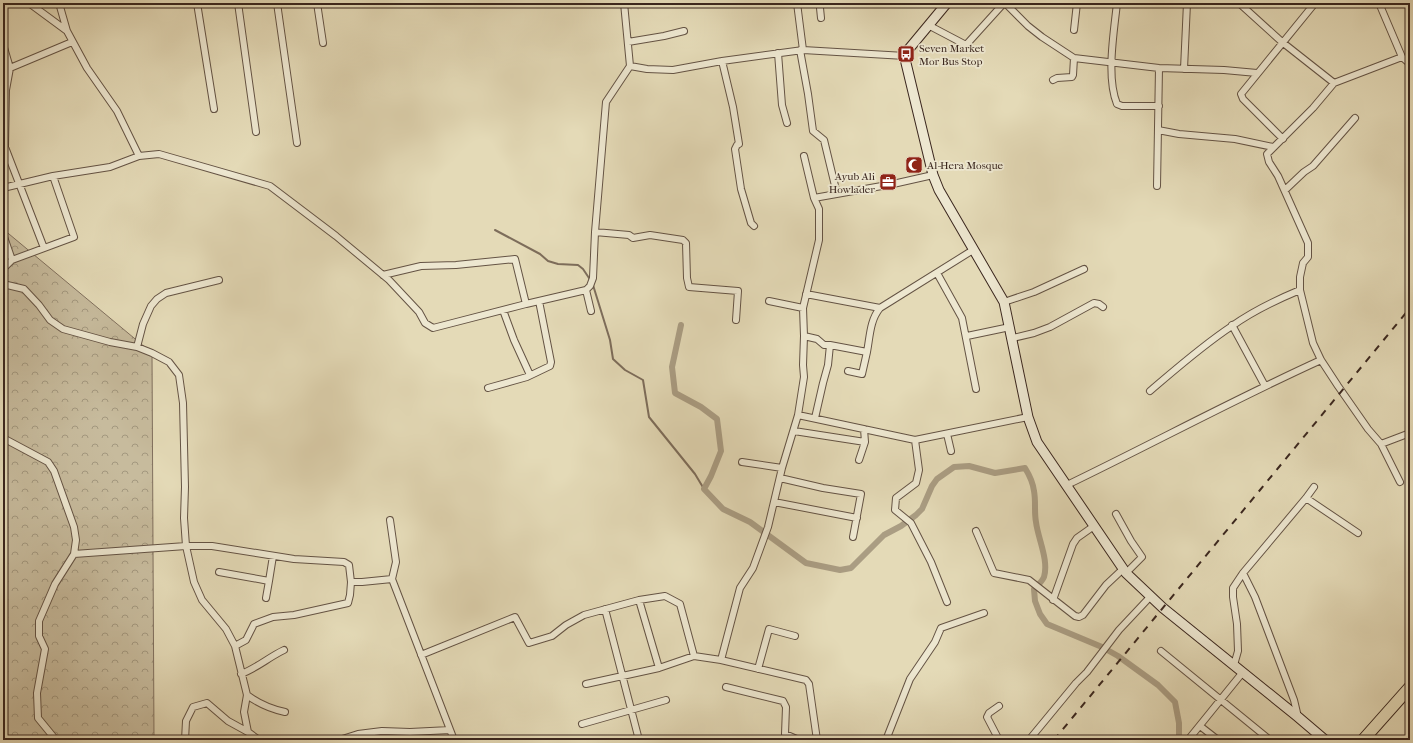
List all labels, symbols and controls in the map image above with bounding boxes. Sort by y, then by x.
place label: Seven Market Mor Bus Stop [919,42,984,68]
bus stop icon: Seven Market Mor Bus Stop [896,44,916,64]
mosque icon: Al-Hera Mosque [904,155,924,175]
place label: Al-Hera Mosque [926,159,1004,172]
place label: Ayub Ali Howlader [829,170,876,196]
office icon: Ayub Ali Howlader [878,172,898,192]

